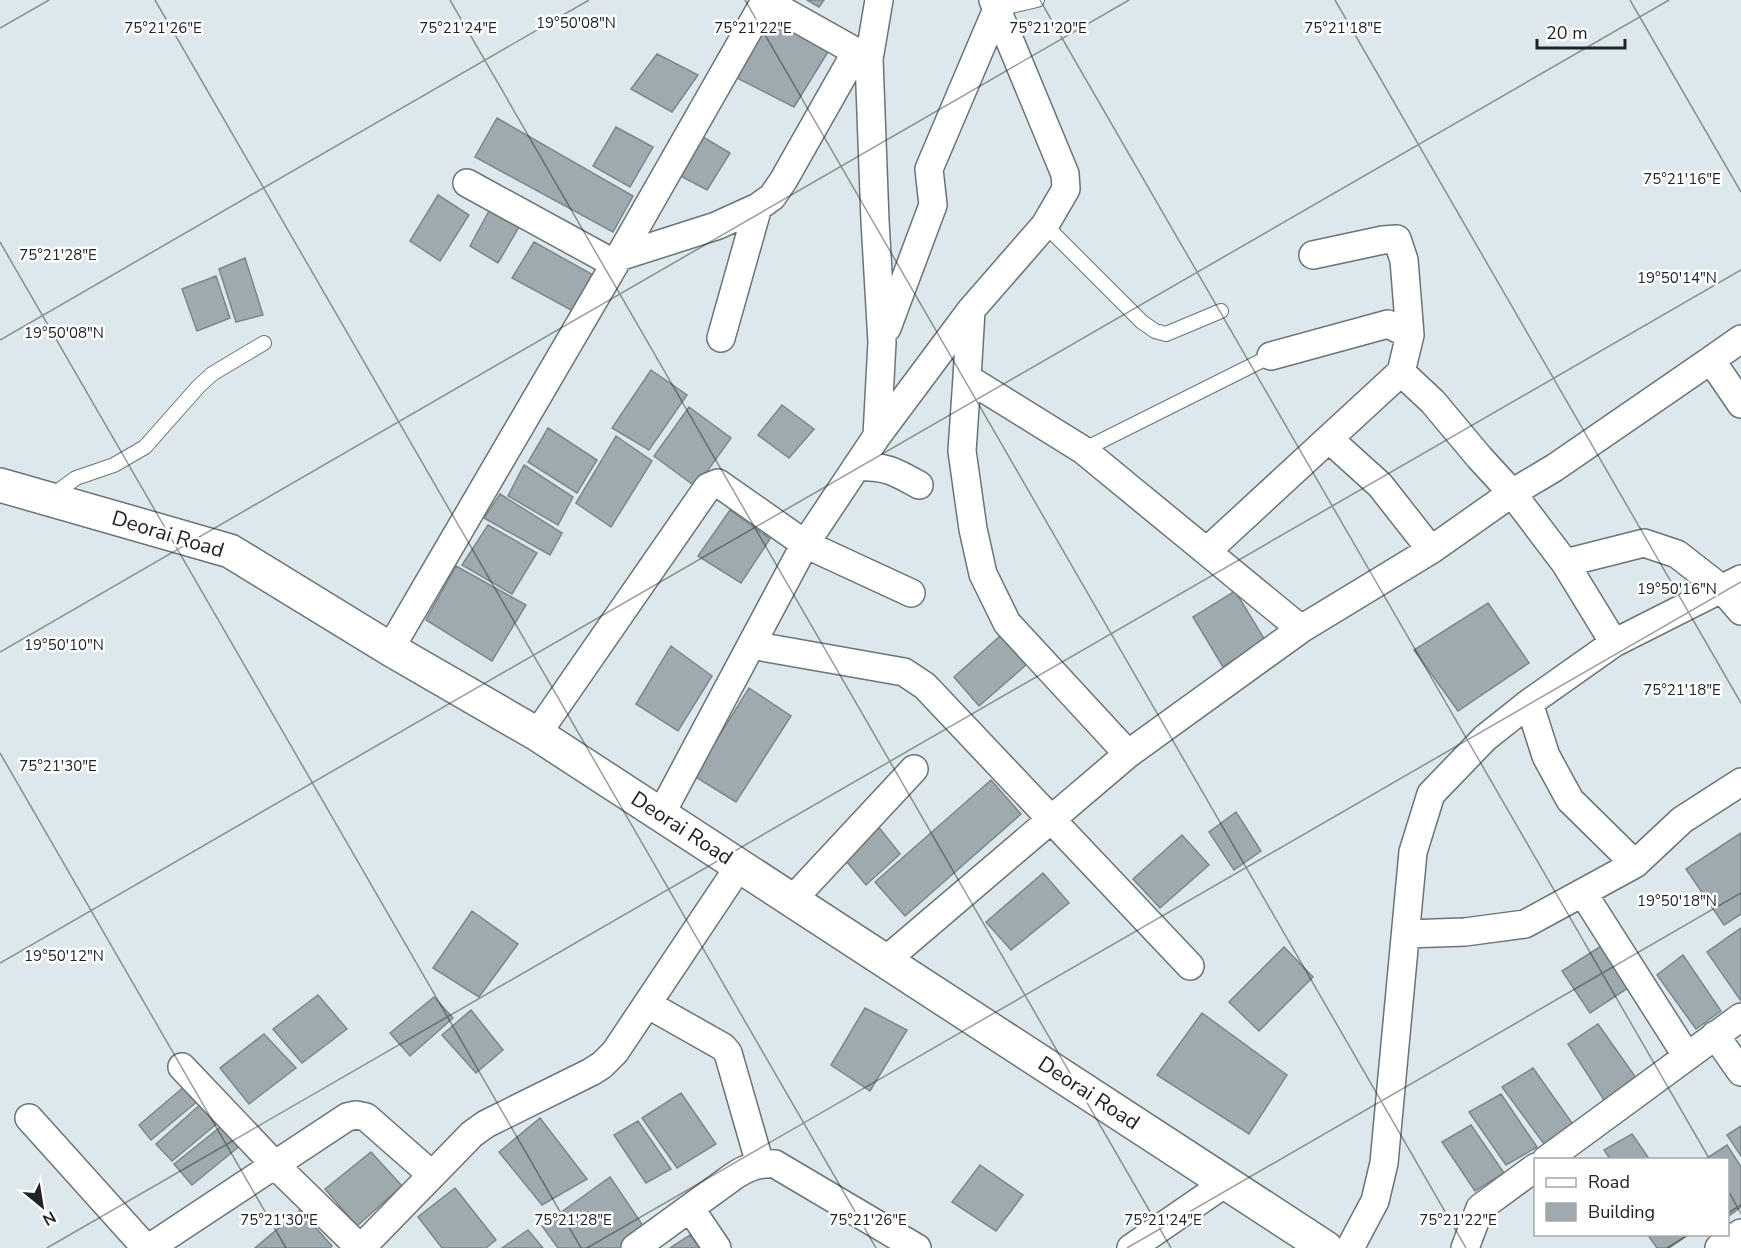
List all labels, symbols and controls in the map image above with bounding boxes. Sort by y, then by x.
scale bar [1537,12,1626,50]
text: 19°50'08"N [536,13,616,33]
text: 75°21'26"E [124,18,202,38]
text: 75°21'24"E [419,18,497,38]
text: 75°21'22"E [714,18,792,38]
text: 75°21'20"E [1009,18,1087,38]
text: 75°21'18"E [1304,18,1382,38]
text: 20 m [1546,21,1588,45]
text: 75°21'16"E [1643,169,1721,189]
text: 75°21'28"E [19,245,97,265]
text: 19°50'14"N [1637,268,1717,288]
text: 19°50'08"N [24,323,104,343]
street label: Deorai Road [108,504,228,564]
text: 19°50'16"N [1637,579,1717,599]
text: 19°50'10"N [24,635,104,655]
text: 75°21'18"E [1643,680,1721,700]
text: 75°21'30"E [19,756,97,776]
street label: Deorai Road [626,785,738,871]
text: 19°50'18"N [1637,891,1717,911]
text: 19°50'12"N [24,946,104,966]
street label: Deorai Road [1033,1050,1145,1136]
legend [1534,1158,1729,1236]
text: Road [1588,1170,1630,1194]
north arrow [12,1176,72,1236]
text: Building [1588,1200,1655,1224]
text: N [38,1206,60,1231]
text: 75°21'30"E [240,1210,318,1230]
text: 75°21'28"E [534,1210,612,1230]
text: 75°21'26"E [829,1210,907,1230]
text: 75°21'24"E [1124,1210,1202,1230]
text: 75°21'22"E [1419,1210,1497,1230]

